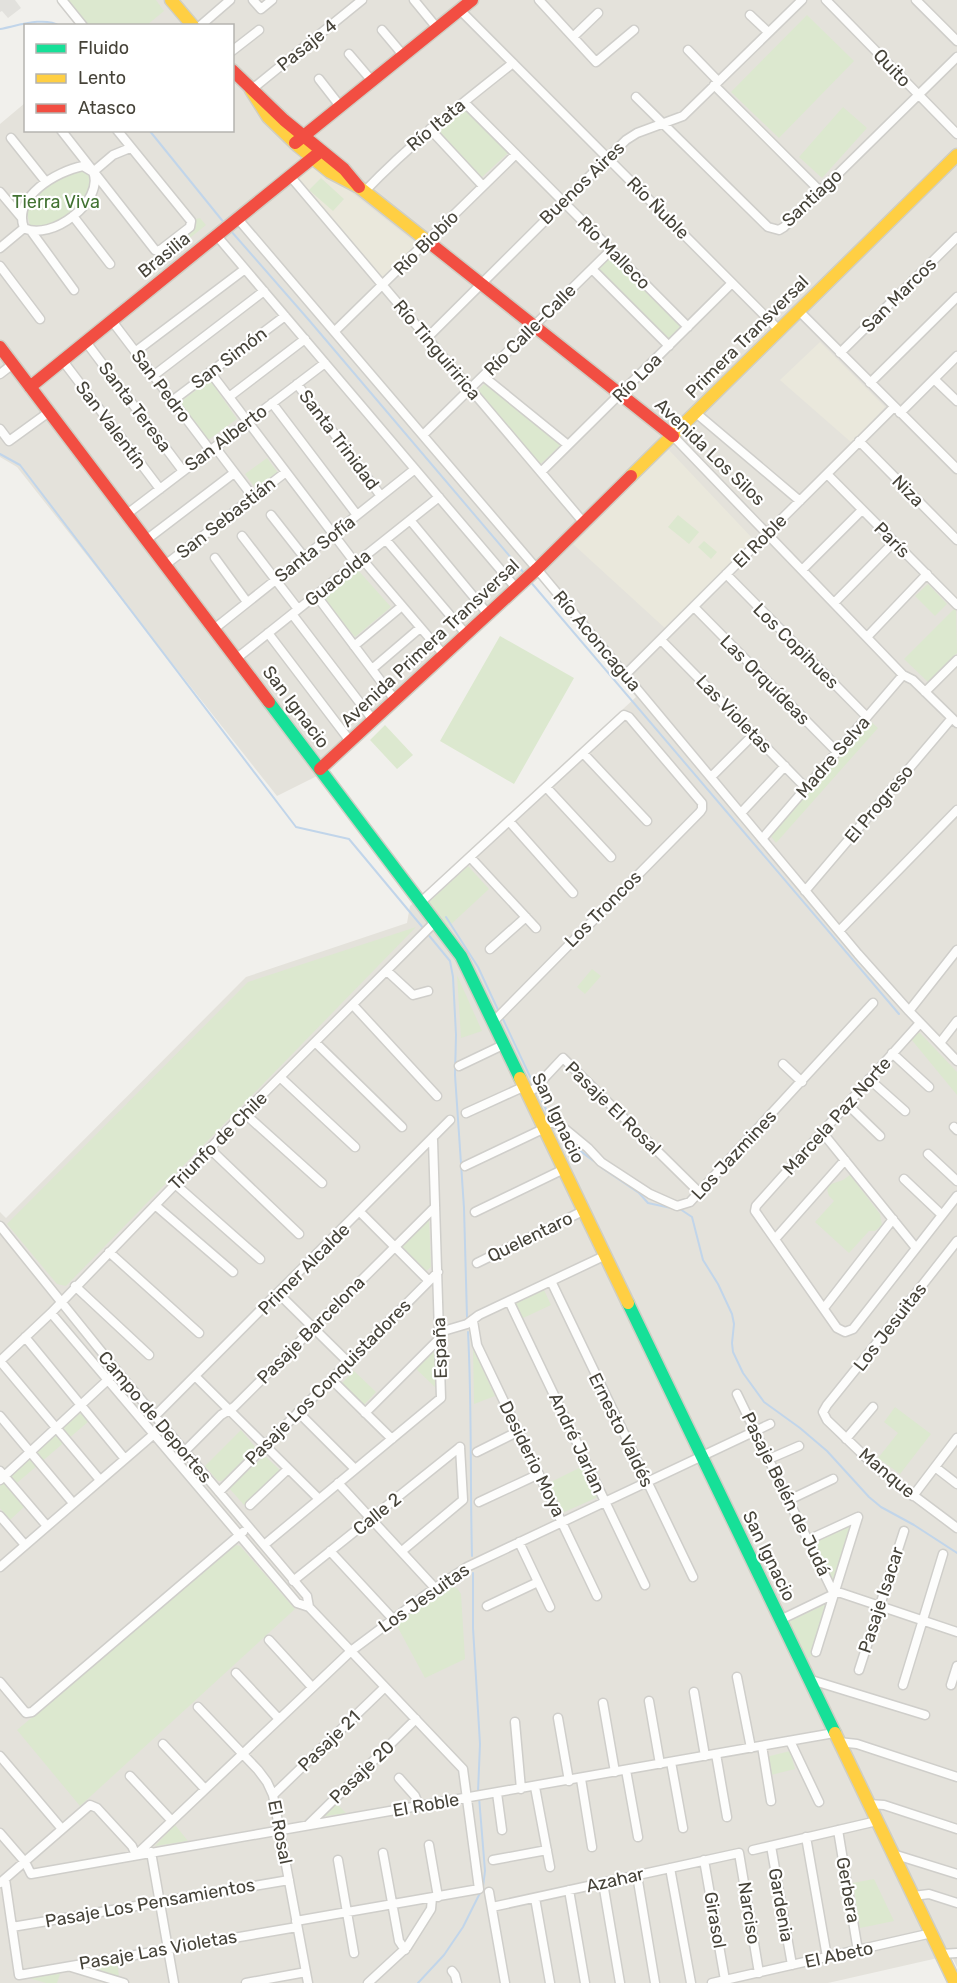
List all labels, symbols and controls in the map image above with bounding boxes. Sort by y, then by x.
street label: Pasaje 4 [273,14,341,76]
legend [24,24,234,132]
text: Fluido [78,37,129,59]
street label: Quito [869,44,915,92]
text: Lento [78,67,126,89]
street label: Río Itata [402,94,470,156]
text: Atasco [78,97,136,119]
street label: Buenos Aires [535,137,629,229]
street label: Santiago [777,165,847,231]
street label: Río Ñuble [622,172,694,244]
park label: Tierra Viva [12,191,100,213]
street label: Río Biobío [389,206,463,280]
street label: Río Malleco [573,212,655,294]
street label: Brasilia [133,227,195,283]
street label: San Marcos [857,253,941,337]
street label: Primera Transversal [681,271,813,403]
street label: Río Calle-Calle [479,279,581,381]
street label: Río Tinguiririca [389,295,485,405]
street label: San Simón [187,322,271,394]
street label: San Pedro [126,345,196,427]
street label: Río Loa [608,349,666,407]
street label: Santa Teresa [94,357,176,457]
street label: San Valentín [71,377,151,473]
street label: Santa Trinidad [294,386,384,494]
street label: Avenida Los Silos [650,394,770,510]
street label: San Alberto [180,400,272,476]
street label: Niza [888,471,928,511]
street label: San Sebastián [172,472,280,564]
street label: El Roble [729,510,791,572]
street label: Santa Sofía [270,511,360,587]
street label: París [869,517,915,563]
street label: Guacolda [301,545,375,611]
street label: Avenida Primera Transversal [336,554,524,732]
street label: Río Aconcagua [548,586,646,696]
street label: Los Copihues [749,599,843,693]
street label: Las Orquídeas [715,630,815,730]
street label: San Ignacio [258,661,334,753]
street label: Las Violetas [691,670,777,758]
street label: Madre Selva [791,712,875,802]
street label: El Progreso [840,760,918,848]
street label: Los Troncos [560,866,646,952]
street label: Marcela Paz Norte [778,1052,896,1180]
street label: Pasaje El Rosal [560,1057,666,1159]
street label: San Ignacio [527,1069,589,1167]
street label: Triunfo de Chile [164,1087,272,1195]
street label: Los Jazmines [687,1106,781,1204]
street label: Quelentaro [484,1207,576,1267]
street label: Primer Alcalde [254,1219,354,1319]
street label: Pasaje Barcelona [252,1271,370,1389]
street label: Los Jesuitas [849,1279,931,1375]
street label: Pasaje Los Conquistadores [240,1294,416,1470]
street label: España [428,1317,452,1379]
street label: Campo de Deportes [93,1347,217,1487]
street label: Ernesto Valdés [584,1369,658,1491]
street label: André Jarlan [544,1389,610,1497]
street label: Desiderio Moya [494,1397,570,1521]
street label: Pasaje Belén de Judá [737,1408,835,1580]
street label: Manque [854,1443,920,1503]
street label: Calle 2 [348,1488,406,1540]
street label: San Ignacio [738,1507,800,1605]
street label: Pasaje Isacar [853,1544,909,1656]
street label: Los Jesuitas [374,1559,474,1637]
street label: Pasaje 21 [293,1706,365,1776]
street label: Pasaje 20 [325,1736,399,1808]
street label: El Roble [391,1788,461,1822]
street label: El Rosal [263,1798,297,1866]
street label: Gerbera [831,1855,865,1925]
street label: Azahar [584,1863,646,1897]
street label: Gardenia [764,1866,798,1944]
street label: Pasaje Los Pensamientos [43,1874,257,1932]
street label: Narciso [733,1880,765,1946]
street label: Girasol [699,1890,731,1950]
street label: Pasaje Las Violetas [77,1925,239,1975]
street label: El Abeto [803,1937,875,1973]

